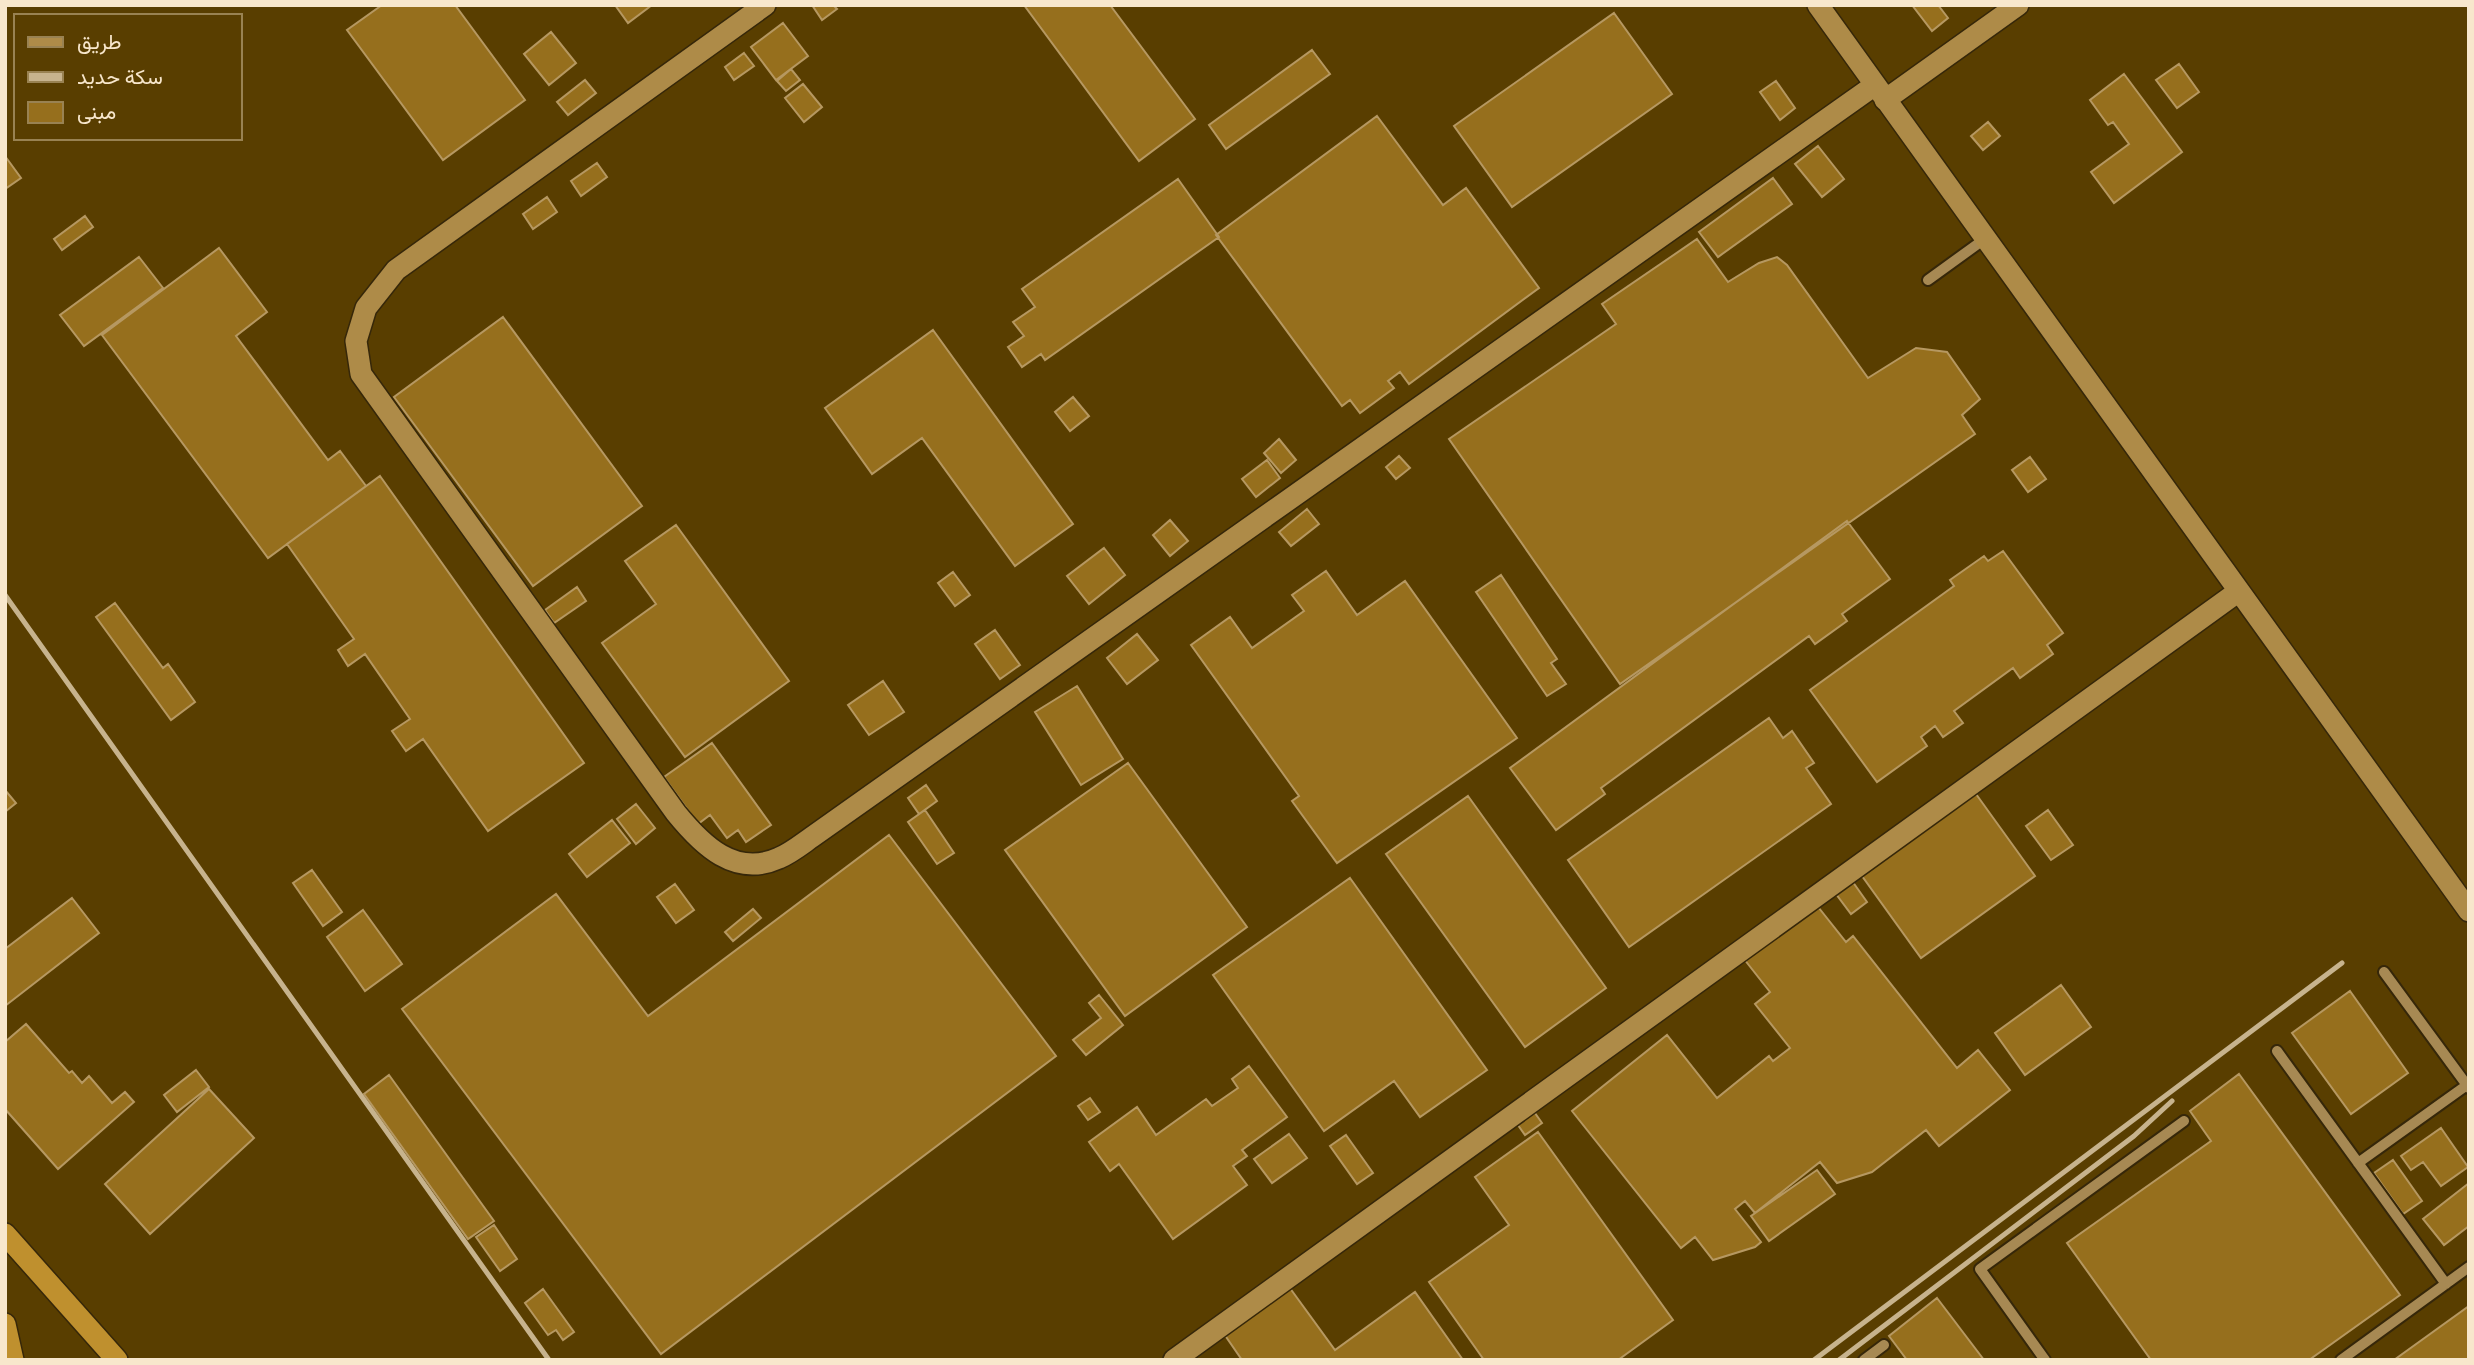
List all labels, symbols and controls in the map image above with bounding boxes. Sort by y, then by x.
legend [14,14,242,140]
text: طريق [77,27,122,56]
text: سكة حديد [77,62,163,91]
text: مبنى [77,97,116,126]

